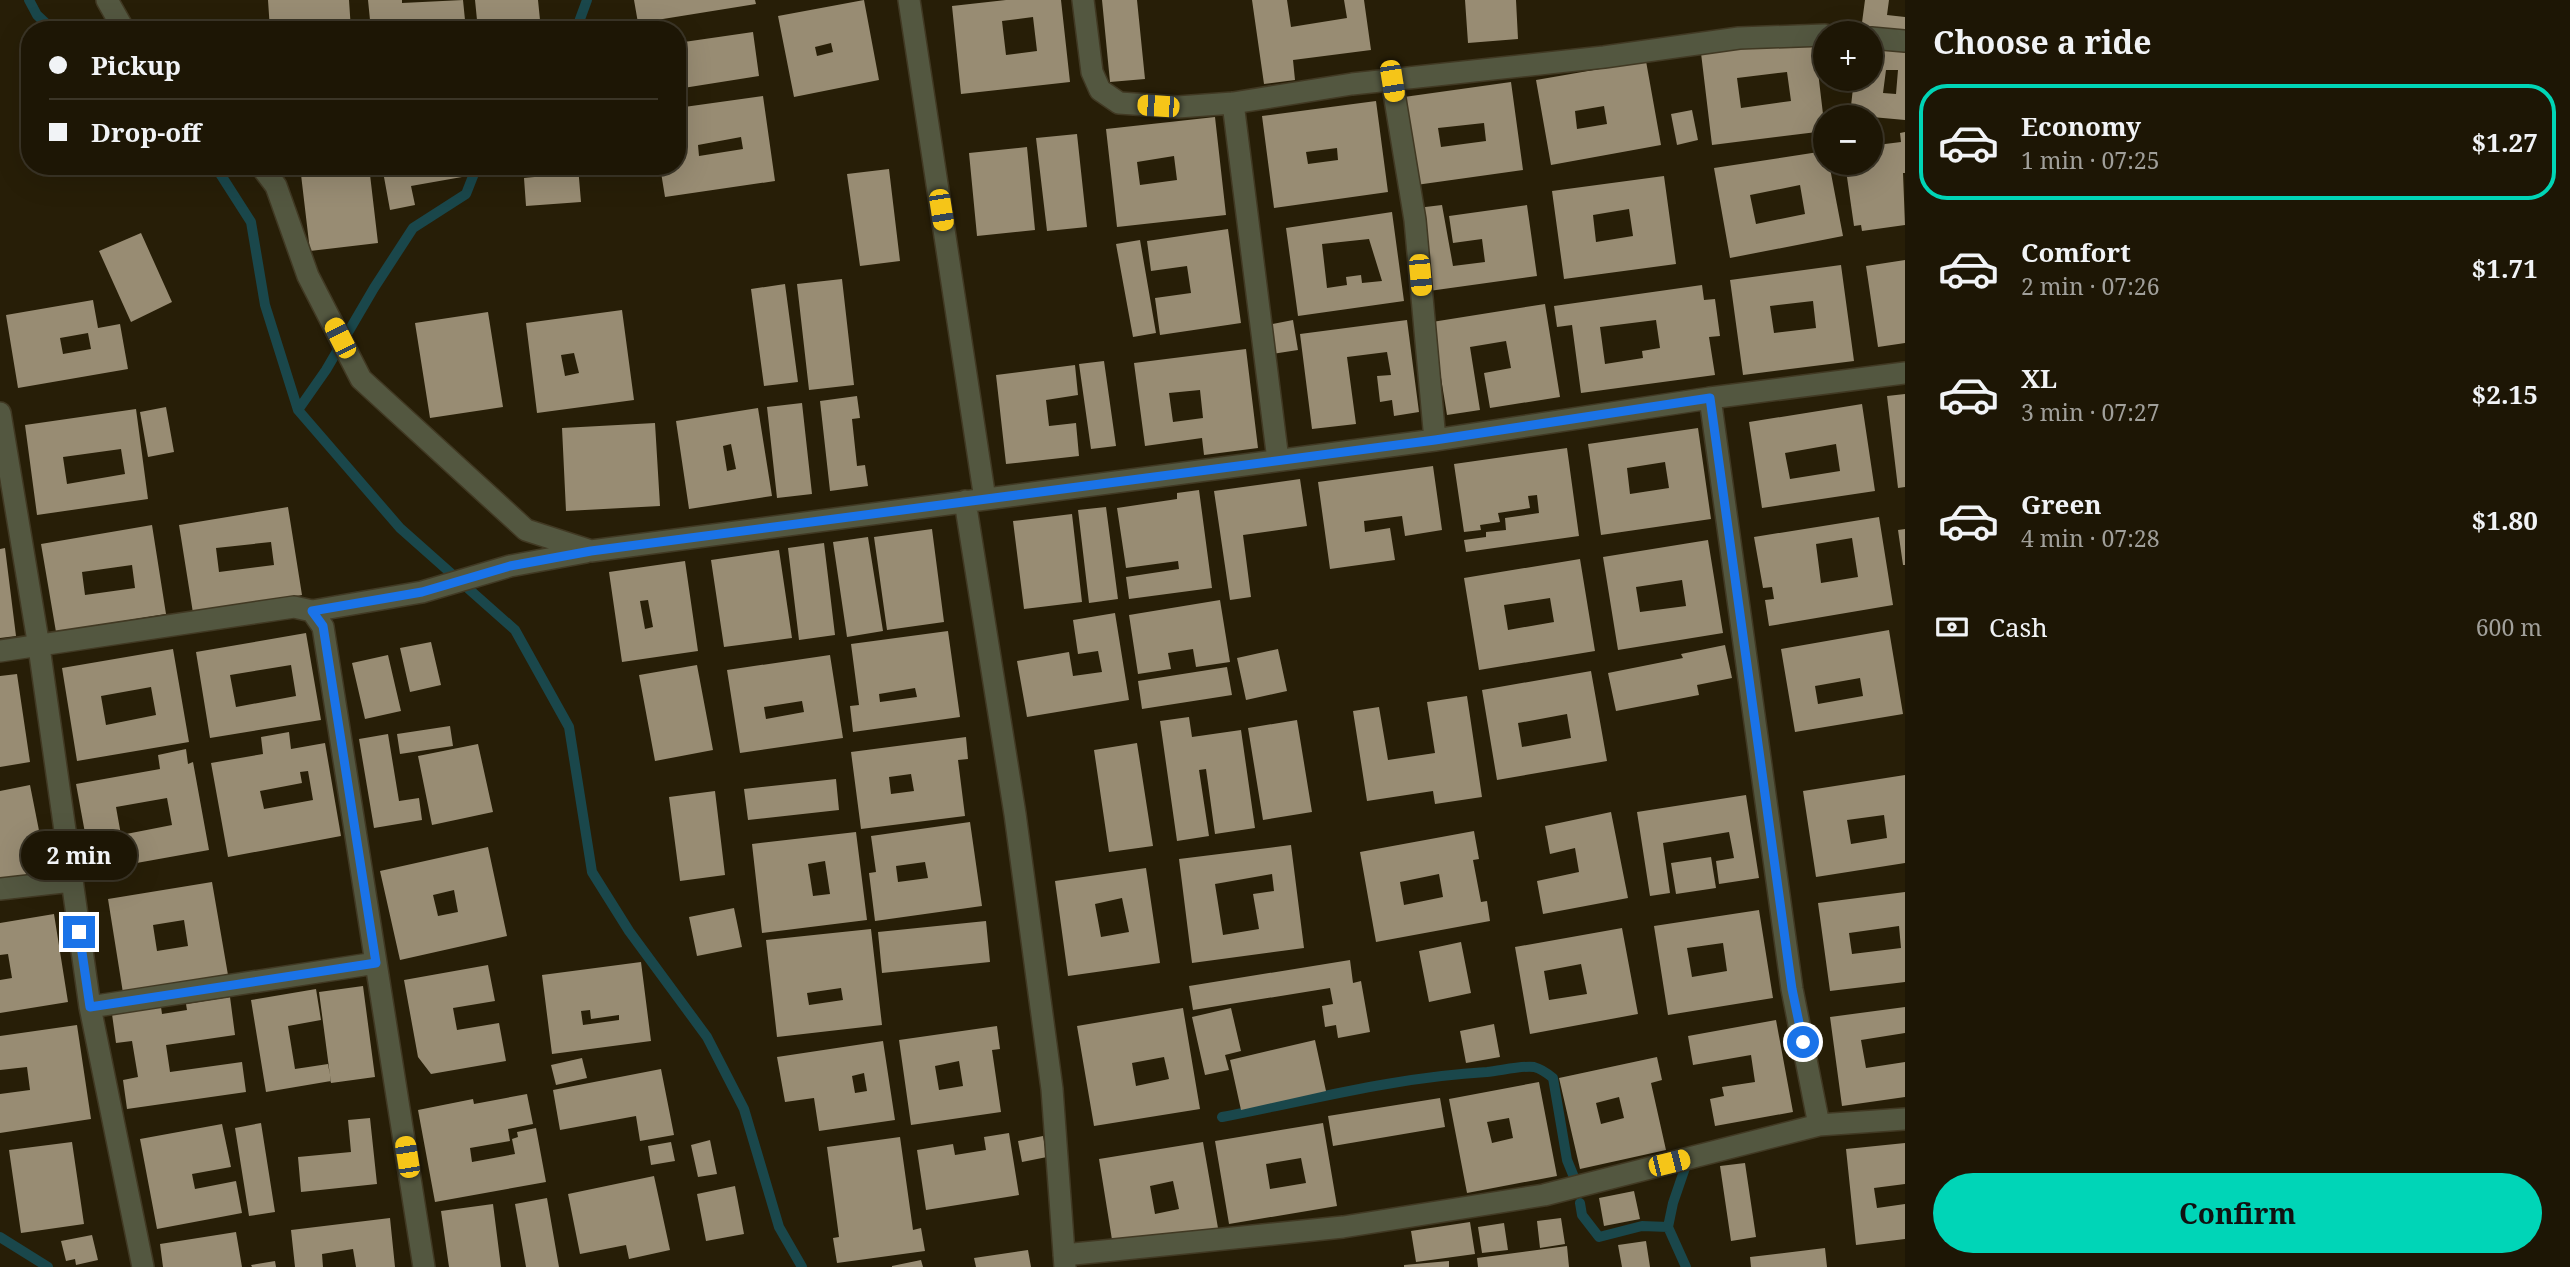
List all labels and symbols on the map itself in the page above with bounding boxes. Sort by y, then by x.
car [1379,59,1406,103]
car [1137,94,1180,118]
car [928,188,955,232]
car [1408,253,1433,297]
car [322,315,359,361]
callout: 2 min [21,830,137,880]
route end [63,916,95,948]
route start [1787,1026,1819,1058]
car [394,1135,421,1179]
car [1647,1148,1692,1178]

